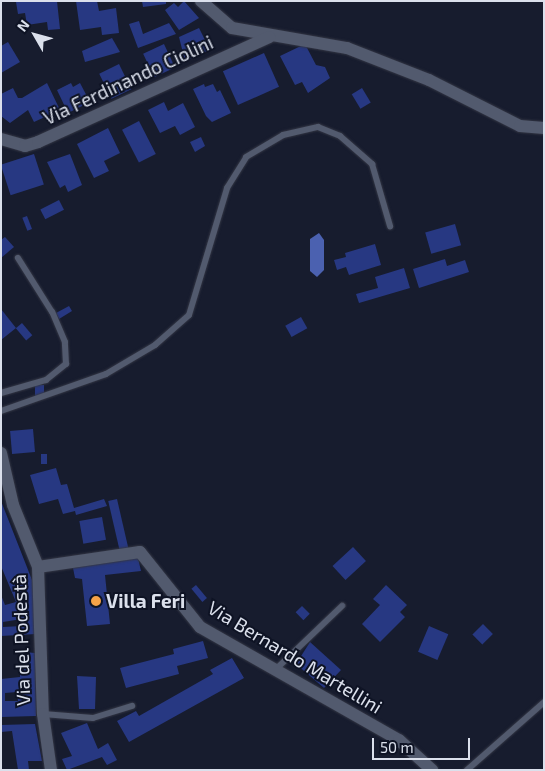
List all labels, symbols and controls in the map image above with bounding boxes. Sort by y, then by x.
north arrow [10,10,60,60]
text: N [13,16,33,35]
street label: Via Ferdinando Ciolini [39,31,217,129]
street label: Via del Podestà [7,574,35,706]
place label: Villa Feri [106,590,185,612]
marker: Villa Feri [90,595,102,607]
street label: Via Bernardo Martellini [204,596,386,718]
scale bar [375,728,472,760]
text: 50 m [380,738,414,756]

